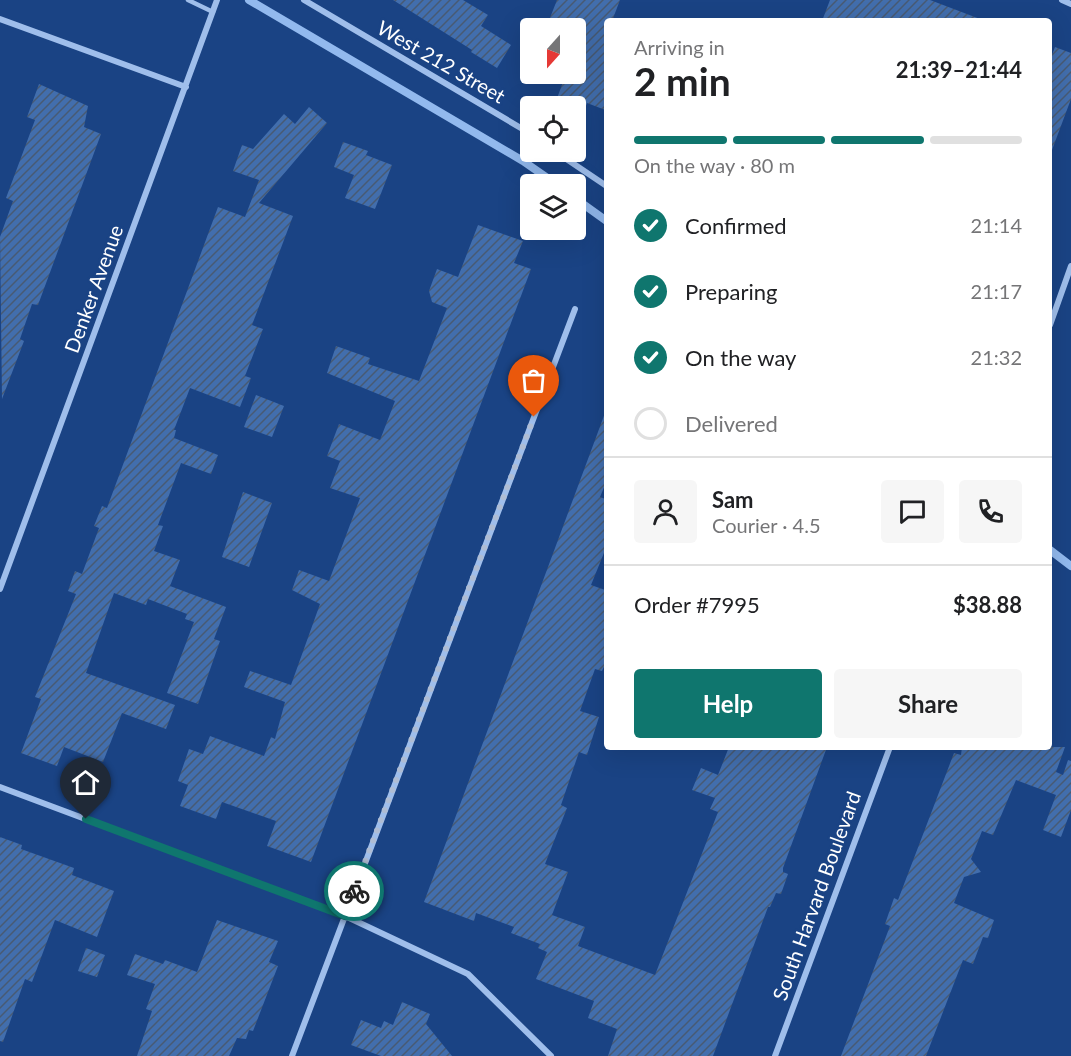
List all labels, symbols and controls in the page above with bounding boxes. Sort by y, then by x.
street label: West 212 Street [373,15,510,107]
north arrow [520,18,586,84]
map controls [520,18,586,240]
text: Arriving in [634,35,725,59]
text: 21:39–21:44 [896,56,1022,83]
text: 2 min [634,58,731,104]
button: locate [520,96,586,162]
text: On the way · 80 m [634,153,795,177]
button: layers [520,174,586,240]
icon: check [634,209,667,242]
text: Confirmed [685,212,787,239]
text: 21:14 [971,213,1022,237]
street label: Denker Avenue [59,221,127,356]
icon: check [634,275,667,308]
text: Preparing [685,278,777,305]
text: 21:17 [971,279,1022,303]
icon: check [634,341,667,374]
text: On the way [685,344,796,371]
text: 21:32 [971,345,1022,369]
pin [508,355,559,417]
icon: bag [517,364,550,397]
text: Delivered [685,410,778,437]
button: person [634,480,697,543]
button: chat [881,480,944,543]
button: phone [959,480,1022,543]
text: Sam [712,486,754,513]
text: Courier · 4.5 [712,513,821,537]
text: Order #7995 [634,591,760,618]
text: $38.88 [953,591,1022,618]
button: Help [634,669,822,738]
button: Share [834,669,1022,738]
pin [60,757,111,819]
icon: home [69,766,102,799]
street label: South Harvard Boulevard [767,788,865,1003]
courier [324,861,384,921]
icon: bike [338,875,371,908]

